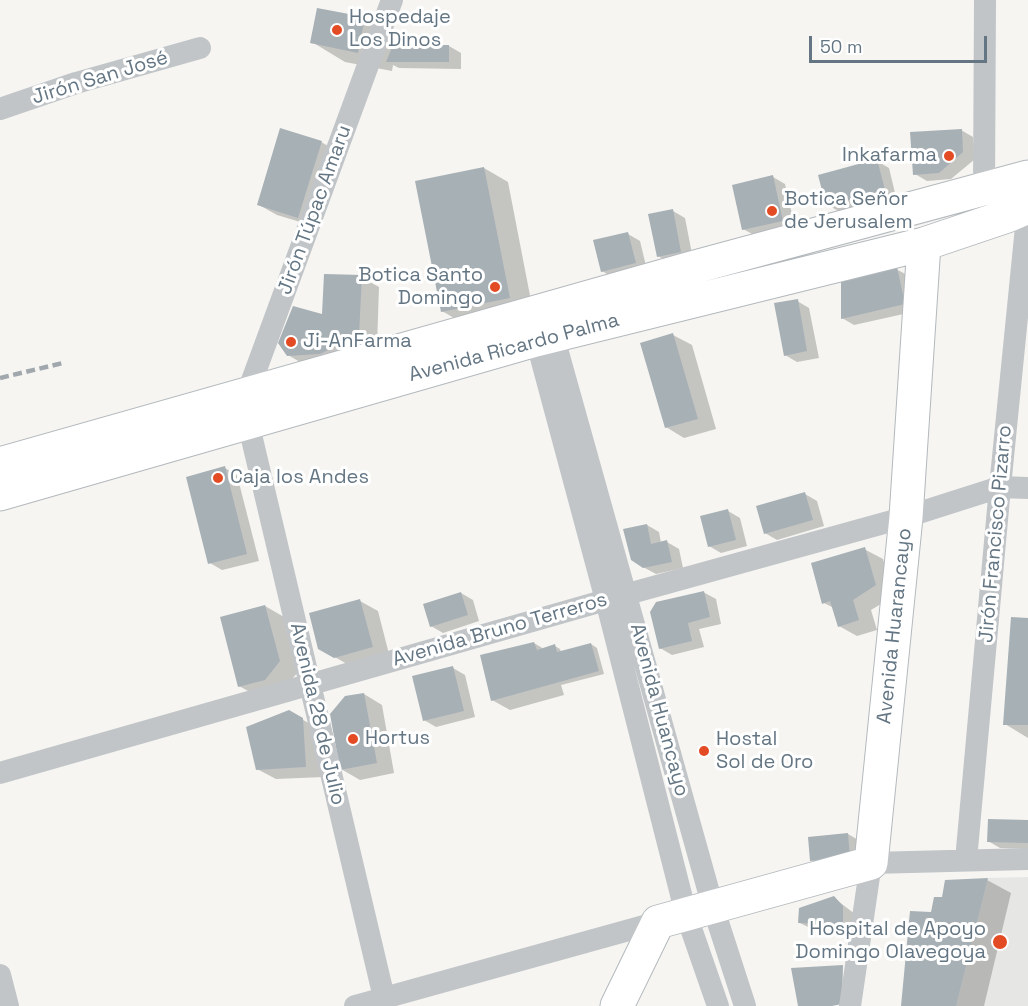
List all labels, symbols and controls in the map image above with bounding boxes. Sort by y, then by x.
place label: Hospedaje Los Dinos [349,6,451,53]
marker: Hospedaje Los Dinos [330,23,344,37]
scale bar [812,24,990,62]
text: 50 m [820,35,862,58]
street label: Jirón San José [29,46,171,110]
street label: Jirón Túpac Amaru [273,122,357,298]
place label: Inkafarma [842,144,937,168]
marker: Inkafarma [942,149,956,163]
place label: Botica Señor de Jerusalem [784,188,913,235]
marker: Botica Señor de Jerusalem [765,204,779,218]
place label: Botica Santo Domingo [358,264,483,311]
marker: Botica Santo Domingo [488,280,502,294]
street label: Avenida Ricardo Palma [406,308,622,388]
place label: Ji-AnFarma [303,330,412,354]
marker: Ji-AnFarma [284,335,298,349]
street label: Jirón Francisco Pizarro [975,424,1017,644]
place label: Caja los Andes [230,466,369,490]
marker: Caja los Andes [211,471,225,485]
street label: Avenida Huarancayo [873,527,917,725]
street label: Avenida Bruno Terreros [390,588,610,672]
street label: Avenida 28 de Julio [284,620,350,808]
street label: Avenida Huancayo [624,621,694,799]
place label: Hortus [365,727,430,751]
place label: Hostal Sol de Oro [716,728,813,775]
marker: Hortus [346,732,360,746]
marker: Hostal Sol de Oro [697,744,711,758]
place label: Hospital de Apoyo Domingo Olavegoya [795,918,986,965]
marker: Hospital de Apoyo Domingo Olavegoya [991,933,1009,951]

